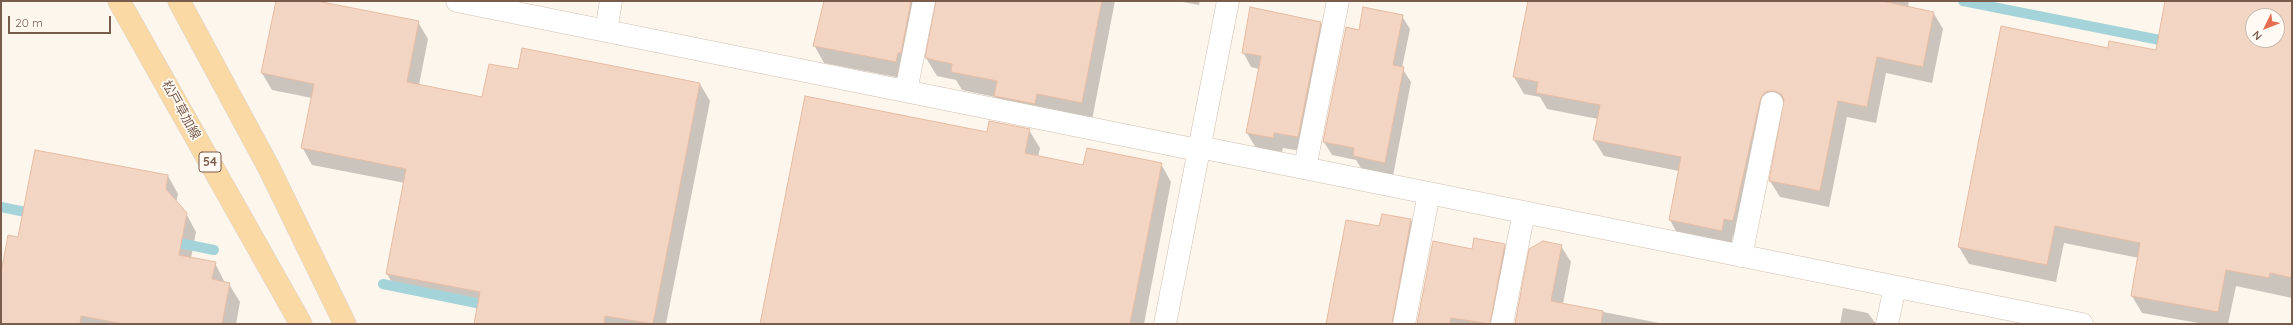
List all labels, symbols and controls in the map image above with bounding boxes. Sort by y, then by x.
scale bar [10,8,113,34]
north arrow [2245,8,2285,48]
text: 20 m [15,15,43,30]
text: N [2249,28,2265,43]
street label: 松戸草加線 [158,78,204,142]
road number: 54 [199,152,221,172]

